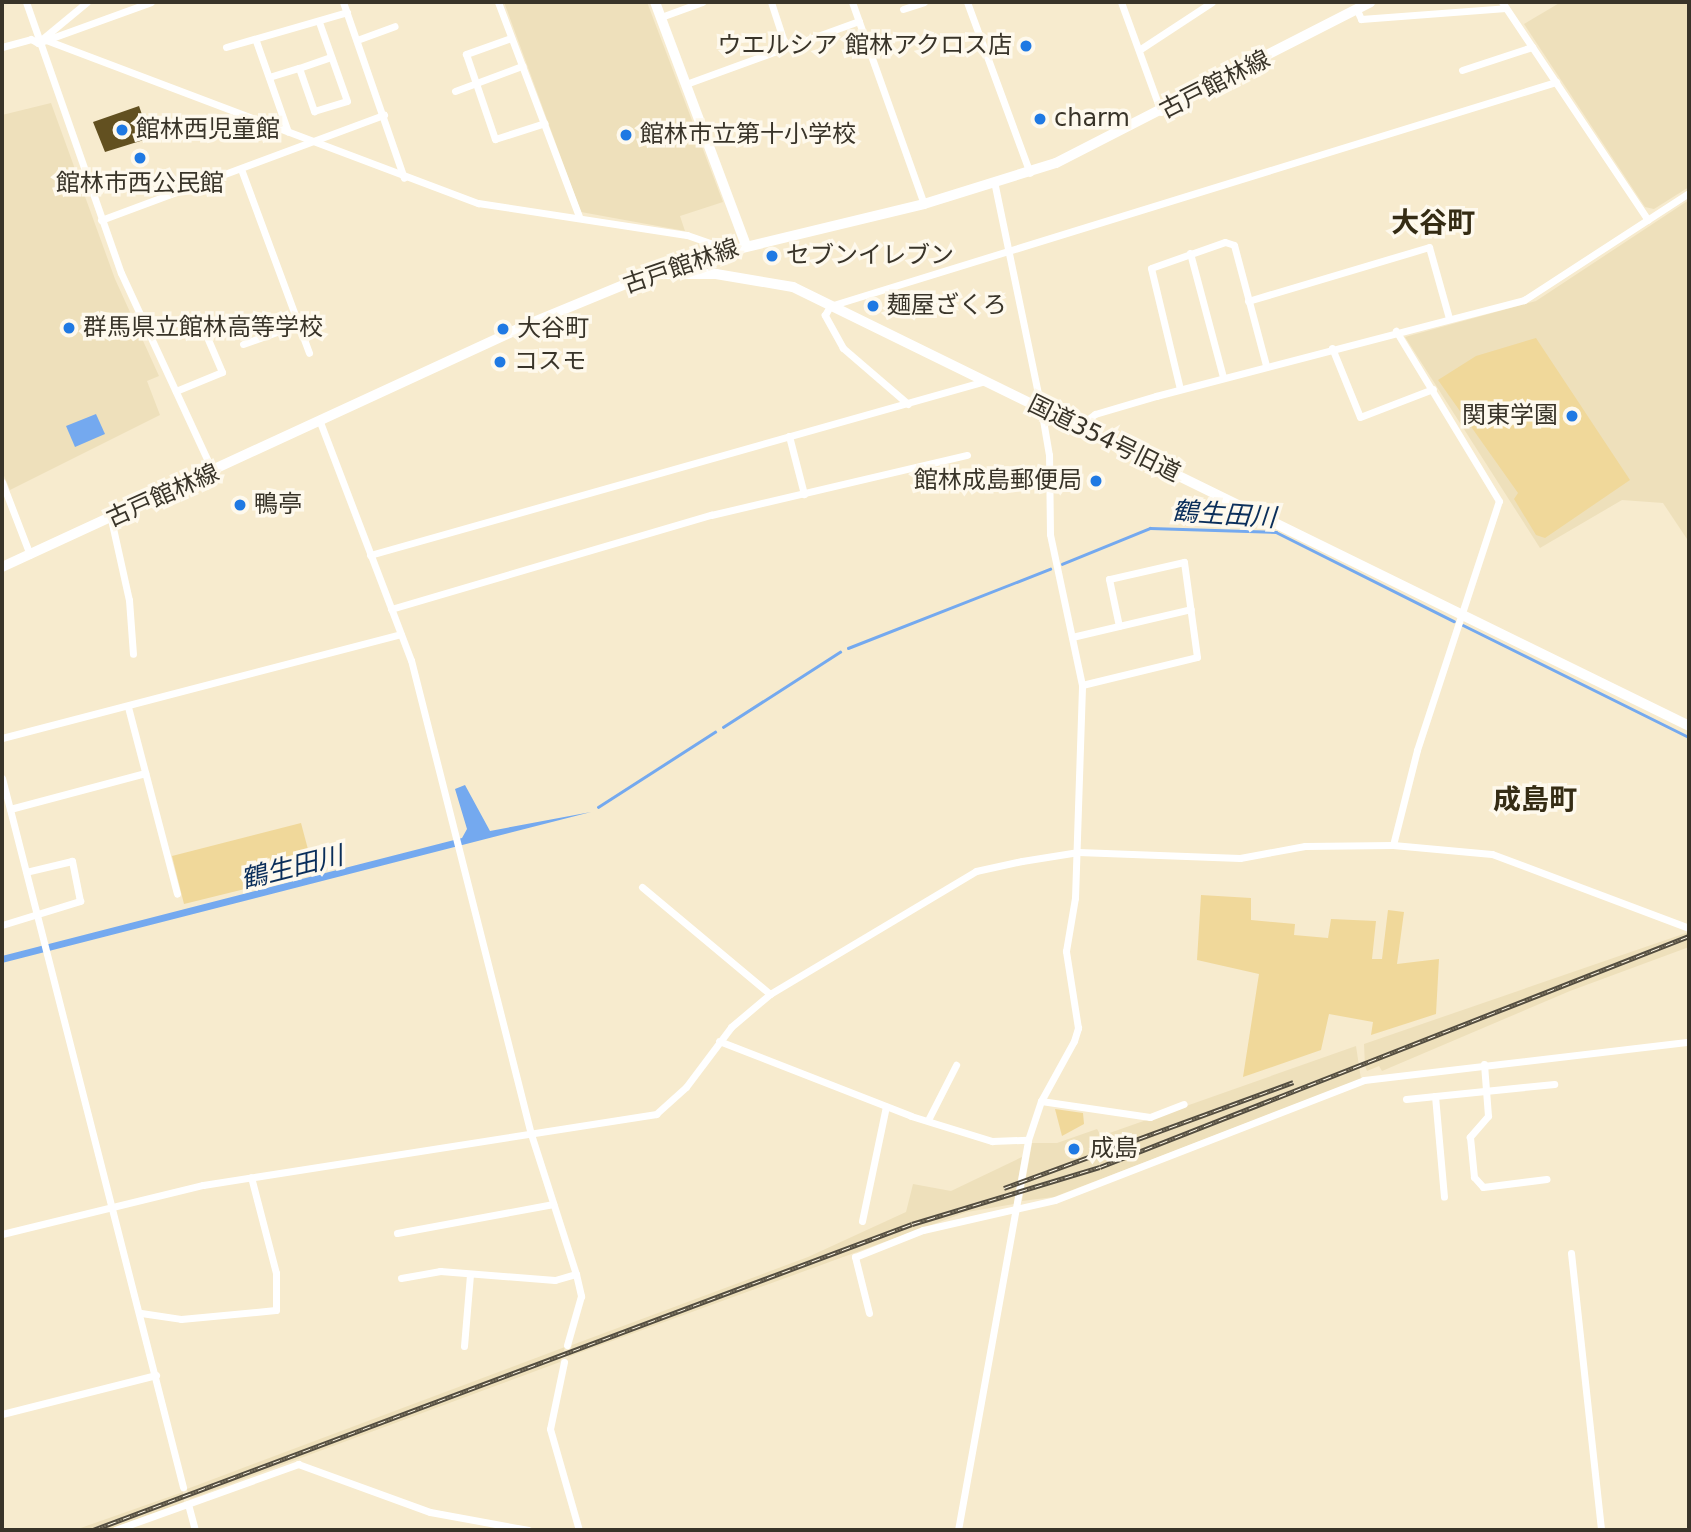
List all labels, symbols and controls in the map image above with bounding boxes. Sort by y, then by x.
place label: ウエルシア 館林アクロス店 [716,32,1012,60]
marker: ウエルシア 館林アクロス店 [1018,38,1034,54]
street label: 古戸館林線 [1155,45,1275,125]
place label: charm [1054,105,1130,133]
marker: charm [1032,111,1048,127]
place label: 館林西児童館 [136,116,280,144]
place label: 館林市立第十小学校 [640,121,856,149]
marker: 館林西児童館 [114,122,130,138]
marker: 館林市立第十小学校 [618,127,634,143]
marker: 館林市西公民館 [132,150,148,166]
place label: 館林市西公民館 [56,170,224,198]
district label: 大谷町 [1391,206,1475,240]
street label: 古戸館林線 [620,234,742,300]
place label: セブンイレブン [786,242,954,270]
marker: セブンイレブン [764,248,780,264]
place label: 麺屋ざくろ [887,292,1007,320]
marker: 麺屋ざくろ [865,298,881,314]
place label: 群馬県立館林高等学校 [83,314,323,342]
place label: 大谷町 [517,315,589,343]
marker: 群馬県立館林高等学校 [61,320,77,336]
marker: 大谷町 [495,321,511,337]
place label: コスモ [514,348,586,376]
marker: コスモ [492,354,508,370]
street label: 国道354号旧道 [1023,390,1185,488]
place label: 関東学園 [1462,402,1558,430]
marker: 関東学園 [1564,408,1580,424]
street label: 古戸館林線 [102,458,224,534]
place label: 館林成島郵便局 [914,467,1082,495]
marker: 館林成島郵便局 [1088,473,1104,489]
place label: 鴨亭 [254,491,302,519]
water label: 鶴生田川 [1171,496,1277,534]
marker: 鴨亭 [232,497,248,513]
district label: 成島町 [1493,783,1577,817]
water label: 鶴生田川 [238,840,346,896]
place label: 成島 [1090,1135,1138,1163]
marker: 成島 [1064,1139,1084,1159]

